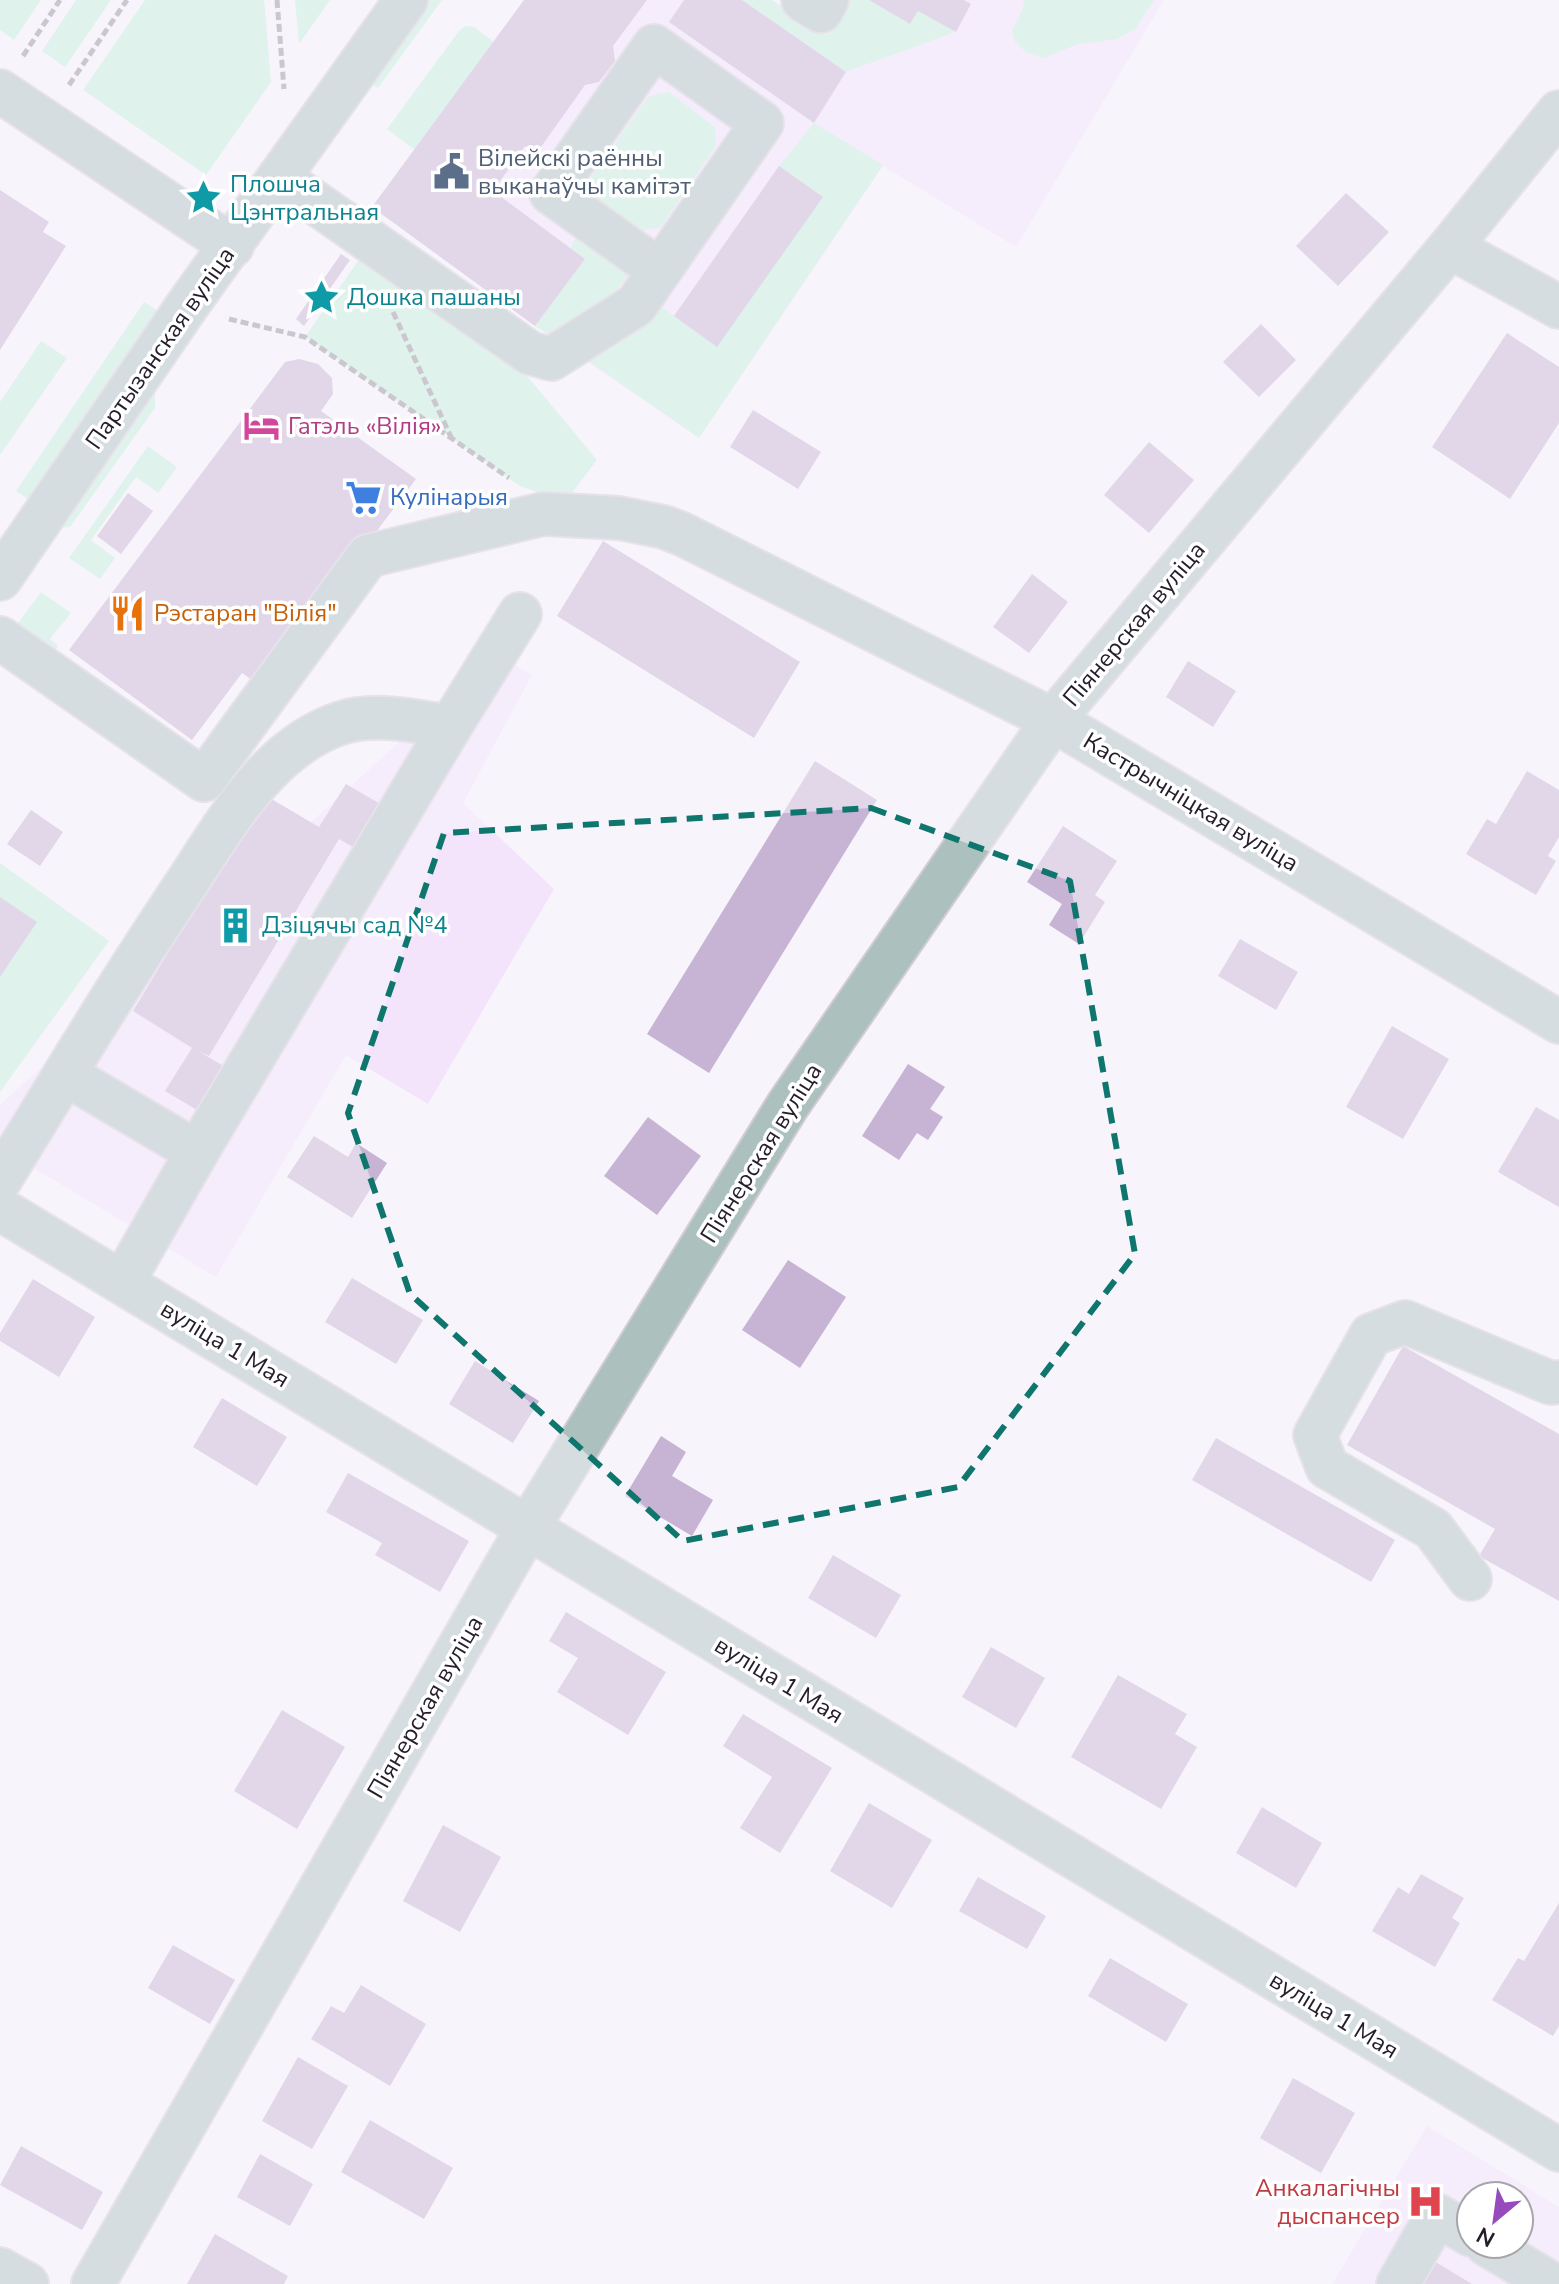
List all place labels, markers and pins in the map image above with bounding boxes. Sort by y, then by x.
place label: Вілейскі раённы выканаўчы камітэт [478,142,691,202]
public building icon: Вілейскі раённы выканаўчы камітэт [433,153,471,191]
place label: Плошча Цэнтральная [230,168,379,228]
place icon: Плошча Цэнтральная [185,179,223,217]
place icon: Дошка пашаны [302,278,340,316]
place label: Дошка пашаны [347,281,521,313]
hotel icon: Гатэль «Вілія» [243,407,281,445]
place label: Гатэль «Вілія» [288,410,441,442]
supermarket icon: Кулінарыя [345,478,383,516]
place label: Кулінарыя [390,481,508,513]
restaurant icon: Рэстаран "Вілія" [109,594,147,632]
place label: Рэстаран "Вілія" [154,597,337,629]
building icon: Дзіцячы сад №4 [217,906,255,944]
place label: Дзіцячы сад №4 [262,909,448,941]
place label: Анкалагічны дыспансер [1255,2172,1400,2232]
hospital icon: Анкалагічны дыспансер [1407,2183,1445,2221]

